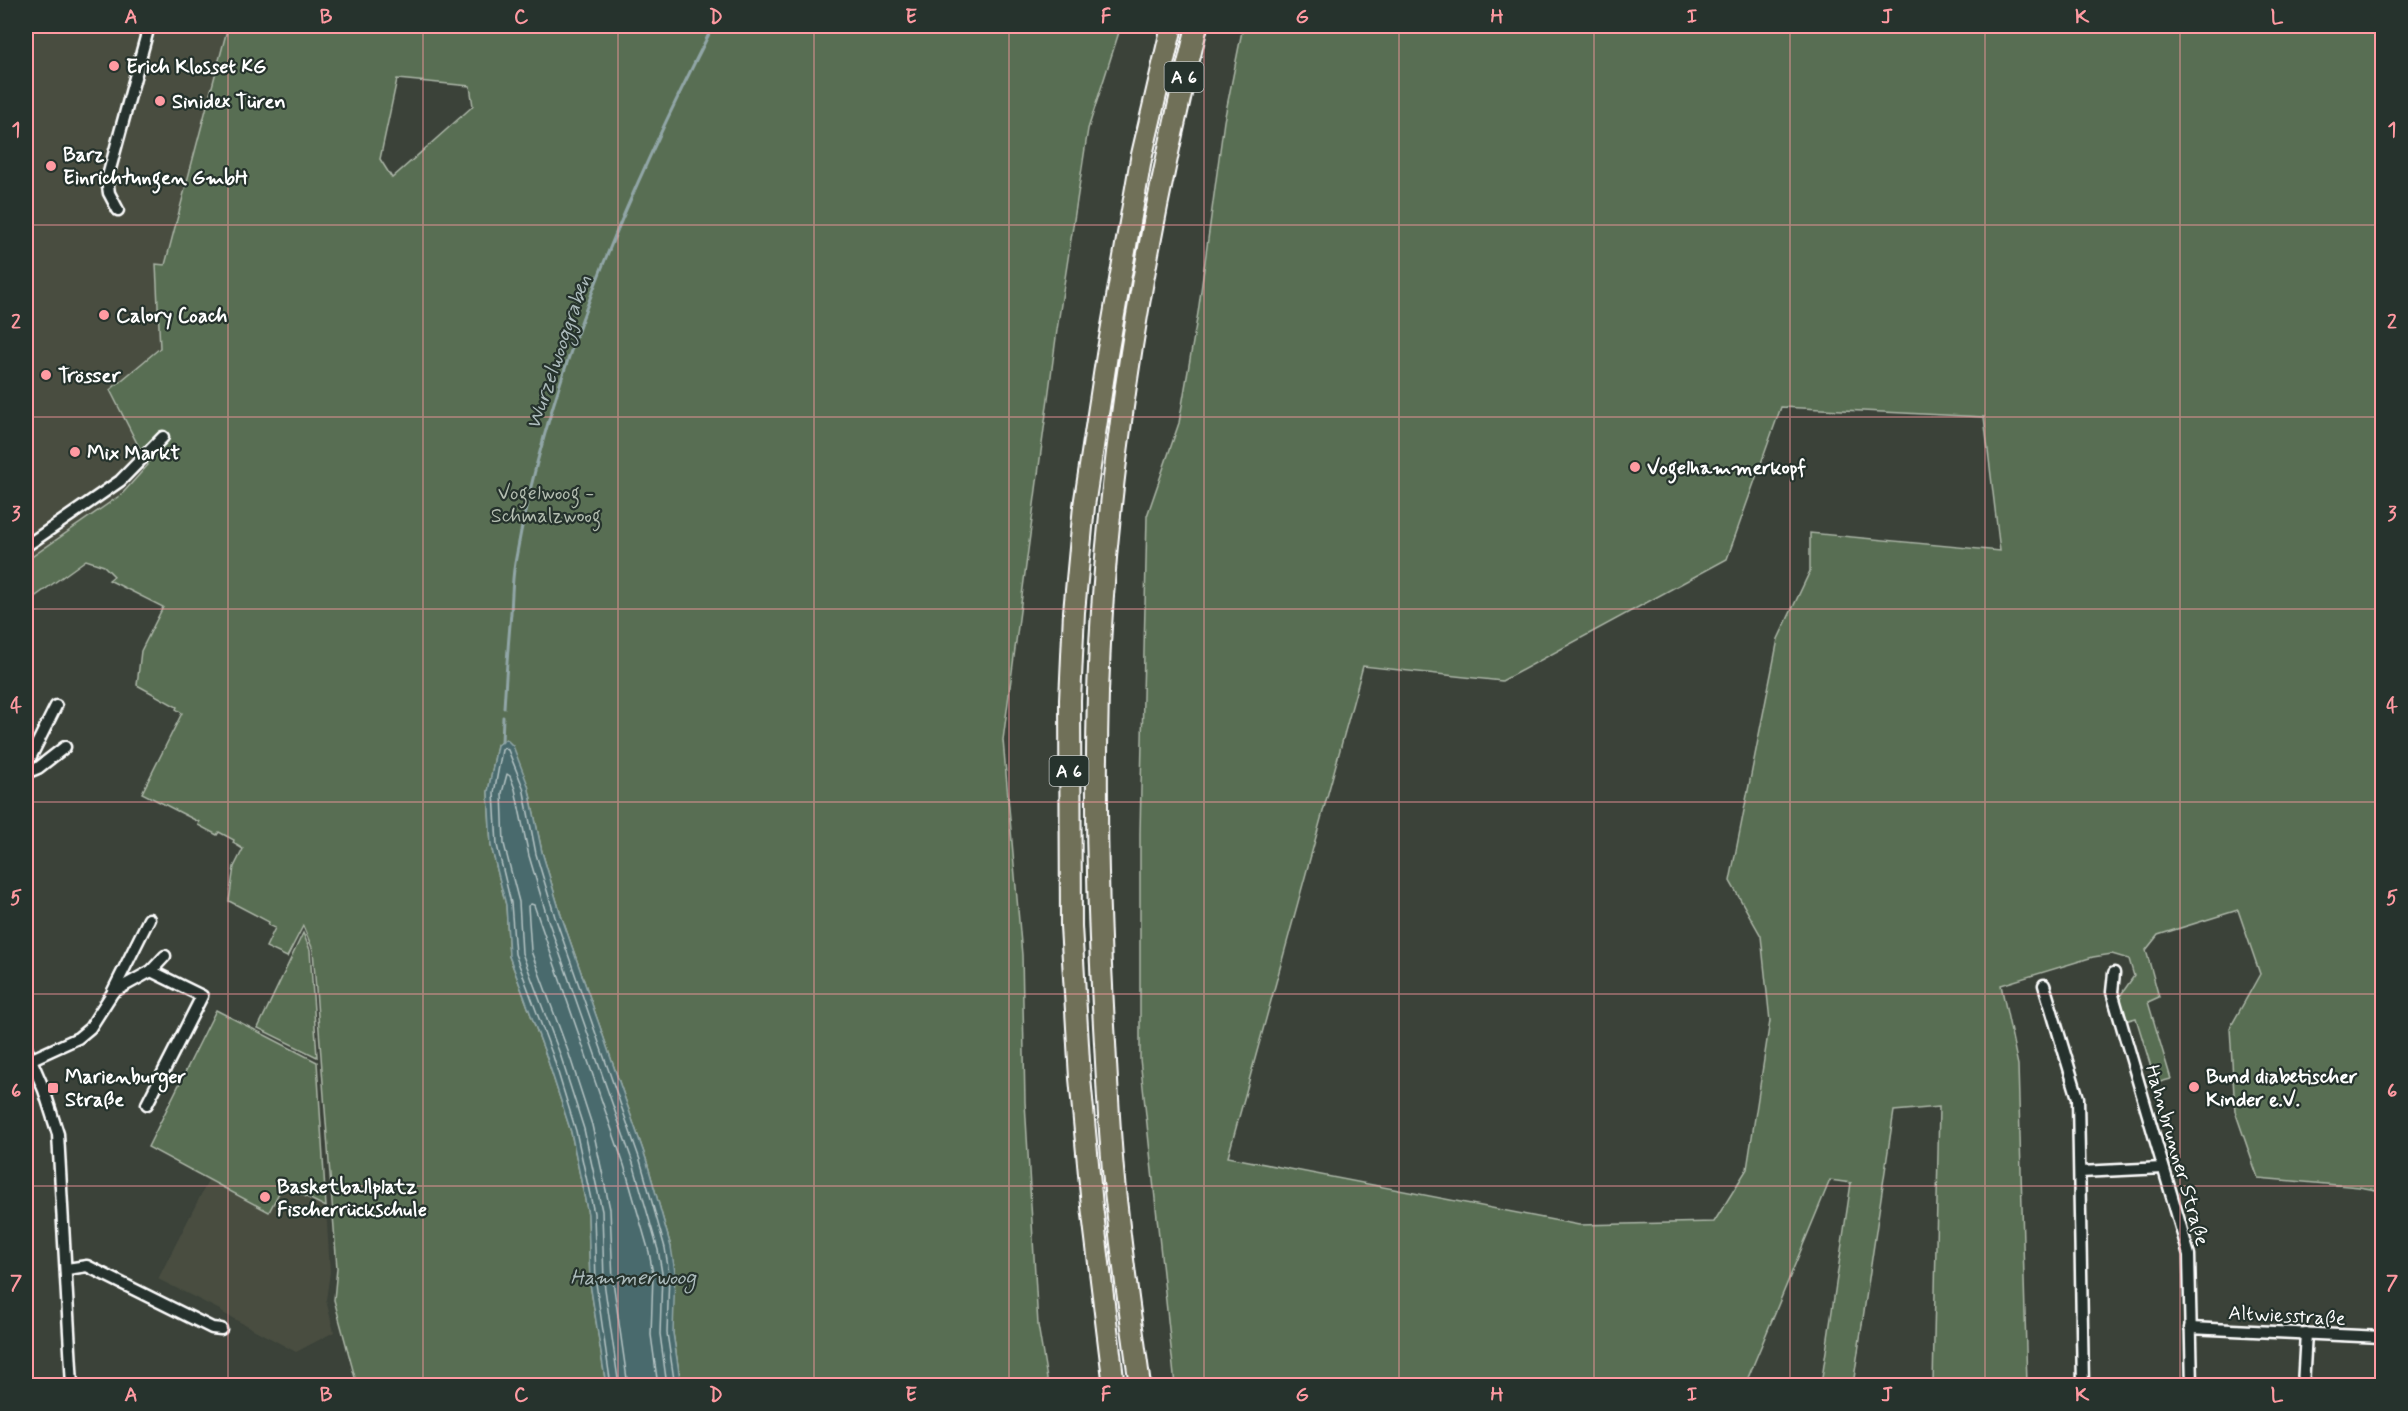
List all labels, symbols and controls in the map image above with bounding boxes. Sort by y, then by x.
text: A [124,4,138,31]
text: B [320,4,333,31]
text: C [514,4,529,31]
text: D [709,4,723,31]
text: E [905,4,917,31]
text: F [1101,4,1112,31]
text: G [1295,4,1309,31]
text: H [1490,4,1504,31]
text: I [1687,4,1697,31]
text: J [1881,4,1893,31]
text: K [2075,4,2090,31]
text: L [2271,4,2284,31]
place label: Erich Klosset KG [126,54,266,81]
marker: Erich Klosset KG [107,59,121,73]
road number: A 6 [1164,62,1204,92]
place label: Sinidex Türen [172,89,286,116]
marker: Sinidex Türen [153,94,167,108]
text: 1 [12,117,20,144]
text: 1 [2388,117,2396,144]
place label: Barz Einrichtungen GmbH [63,142,248,194]
marker: Barz Einrichtungen GmbH [44,159,58,173]
water label: Wurzelwooggraben [519,271,600,434]
place label: Calory Coach [116,303,228,330]
marker: Calory Coach [97,308,111,322]
text: 2 [11,309,21,336]
text: 2 [2387,309,2397,336]
place label: Trösser [58,363,121,390]
marker: Trösser [39,368,53,382]
place label: Mix Markt [87,440,180,467]
marker: Mix Markt [68,445,82,459]
place label: Vogelhammerkopf [1647,455,1806,484]
marker: Vogelhammerkopf [1628,460,1642,474]
park label: Vogelwoog - Schmalzwoog [491,480,601,532]
text: 3 [11,501,21,528]
text: 3 [2387,501,2397,528]
text: 4 [10,693,22,720]
text: 4 [2386,693,2398,720]
road number: A 6 [1050,756,1088,786]
text: 5 [10,885,22,912]
text: 5 [2386,885,2398,912]
street label: Hahnbrunner Straße [2138,1062,2215,1249]
place label: Marienburger Straße [65,1064,187,1114]
place label: Bund diabetischer Kinder e.V. [2206,1064,2358,1114]
text: 6 [11,1078,21,1105]
text: 6 [2387,1078,2397,1105]
marker: Bund diabetischer Kinder e.V. [2187,1080,2201,1094]
marker: Marienburger Straße [46,1081,60,1095]
place label: Basketballplatz Fischerrückschule [277,1174,427,1224]
marker: Basketballplatz Fischerrückschule [258,1190,272,1204]
water label: Hammerwoog [570,1264,697,1294]
text: 7 [10,1270,22,1297]
text: 7 [2386,1270,2398,1297]
street label: Altwiesstraße [2228,1300,2346,1333]
text: A [124,1382,138,1409]
text: B [320,1382,333,1409]
text: C [514,1382,529,1409]
text: D [709,1382,723,1409]
text: E [905,1382,917,1409]
text: F [1101,1382,1112,1409]
text: G [1295,1382,1309,1409]
text: H [1490,1382,1504,1409]
text: I [1687,1382,1697,1409]
text: J [1881,1382,1893,1409]
text: K [2075,1382,2090,1409]
text: L [2271,1382,2284,1409]

